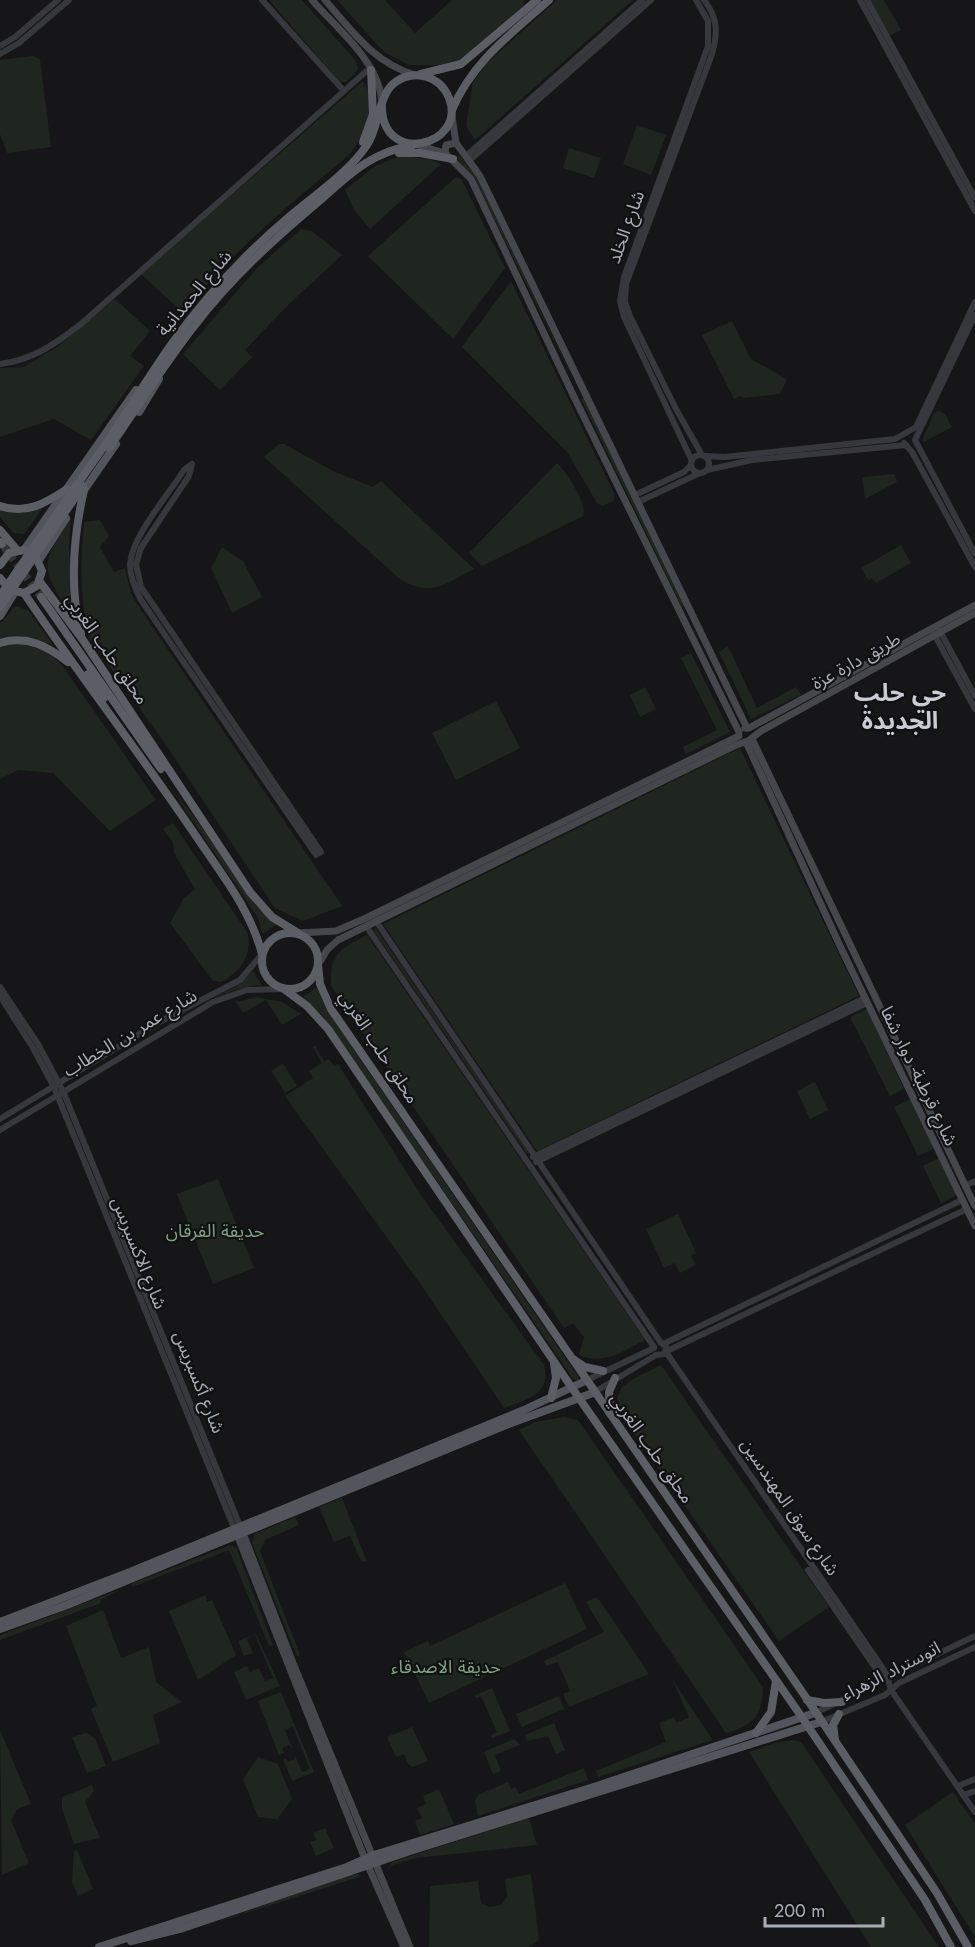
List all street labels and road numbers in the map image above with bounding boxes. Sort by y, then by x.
street label: شارع الخلد [601,187,652,267]
street label: شارع الحمدانية [150,244,239,342]
street label: محلق حلب الغربي [59,588,155,710]
street label: طريق دارة عزة [807,626,905,696]
street label: شارع عمر بن الخطاب [58,983,202,1084]
street label: محلق حلب الغربي [332,985,425,1109]
street label: شارع قرطبة- دوار شفا [873,1002,964,1151]
street label: شارع الاكسبريس [104,1193,173,1313]
street label: شارع أكسبريس [166,1327,231,1438]
street label: محلق حلب الغربي [604,1387,700,1509]
street label: شارع سوق المهندسين [733,1433,846,1581]
street label: اتوستراد الزهراء [837,1635,945,1707]

